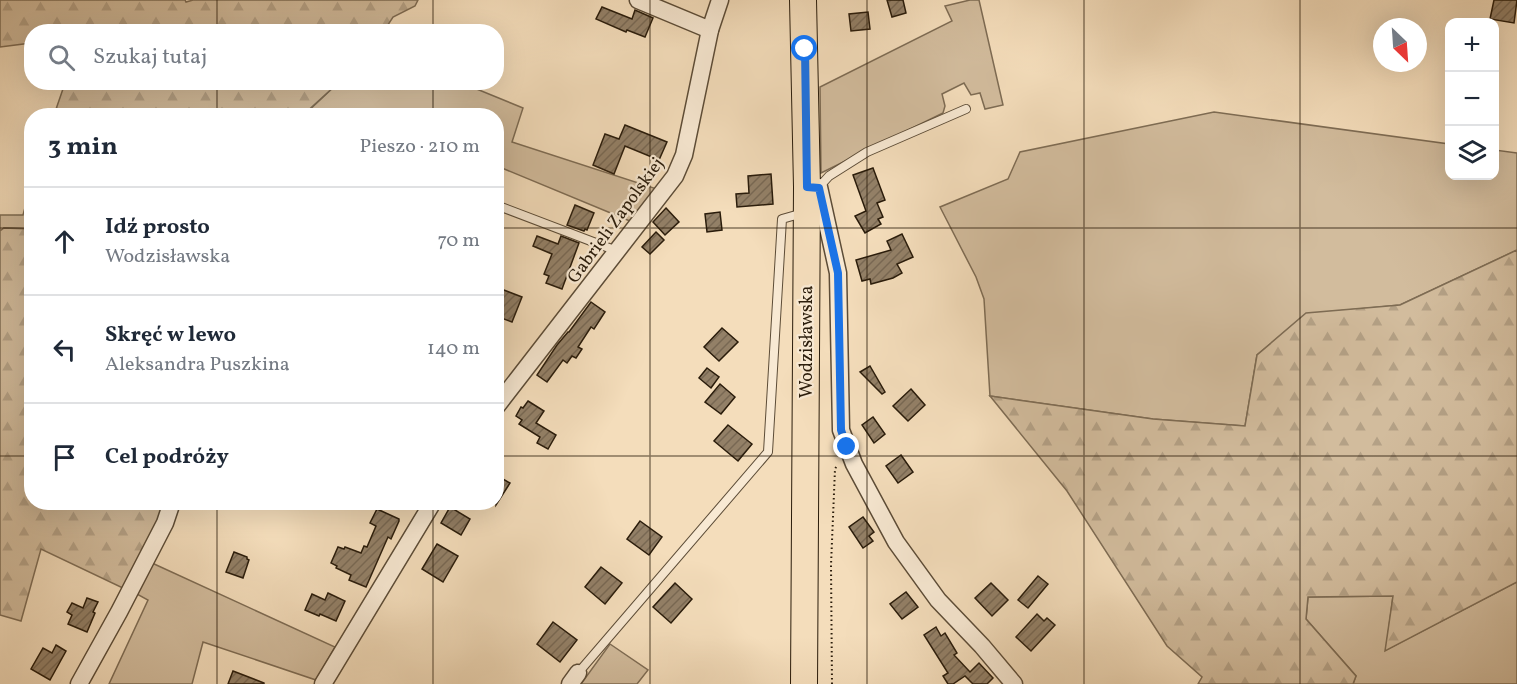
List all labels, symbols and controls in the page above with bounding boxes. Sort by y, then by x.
north arrow [1373,18,1427,72]
map controls [1445,18,1499,180]
button: + [1445,18,1499,72]
search box [24,24,504,90]
route start [791,35,817,61]
icon: search [45,41,78,74]
text: Szukaj tutaj [93,42,207,73]
button: − [1445,72,1499,126]
button: layers [1445,126,1499,180]
text: 3 min [48,129,118,165]
text: Pieszo · 210 m [360,133,480,161]
street label: Gabrieli Zapolskiej [562,153,670,289]
text: Idź prosto [105,212,210,243]
icon: ahead [48,225,81,258]
text: 70 m [437,227,480,255]
text: Wodzisławska [105,243,230,271]
street label: Wodzisławska [795,286,820,398]
text: Skręć w lewo [105,320,236,351]
icon: left [48,333,81,366]
text: 140 m [427,335,480,363]
text: Aleksandra Puszkina [105,351,290,379]
route end [833,433,859,459]
icon: arrive [48,441,81,474]
text: Cel podróży [105,442,229,473]

